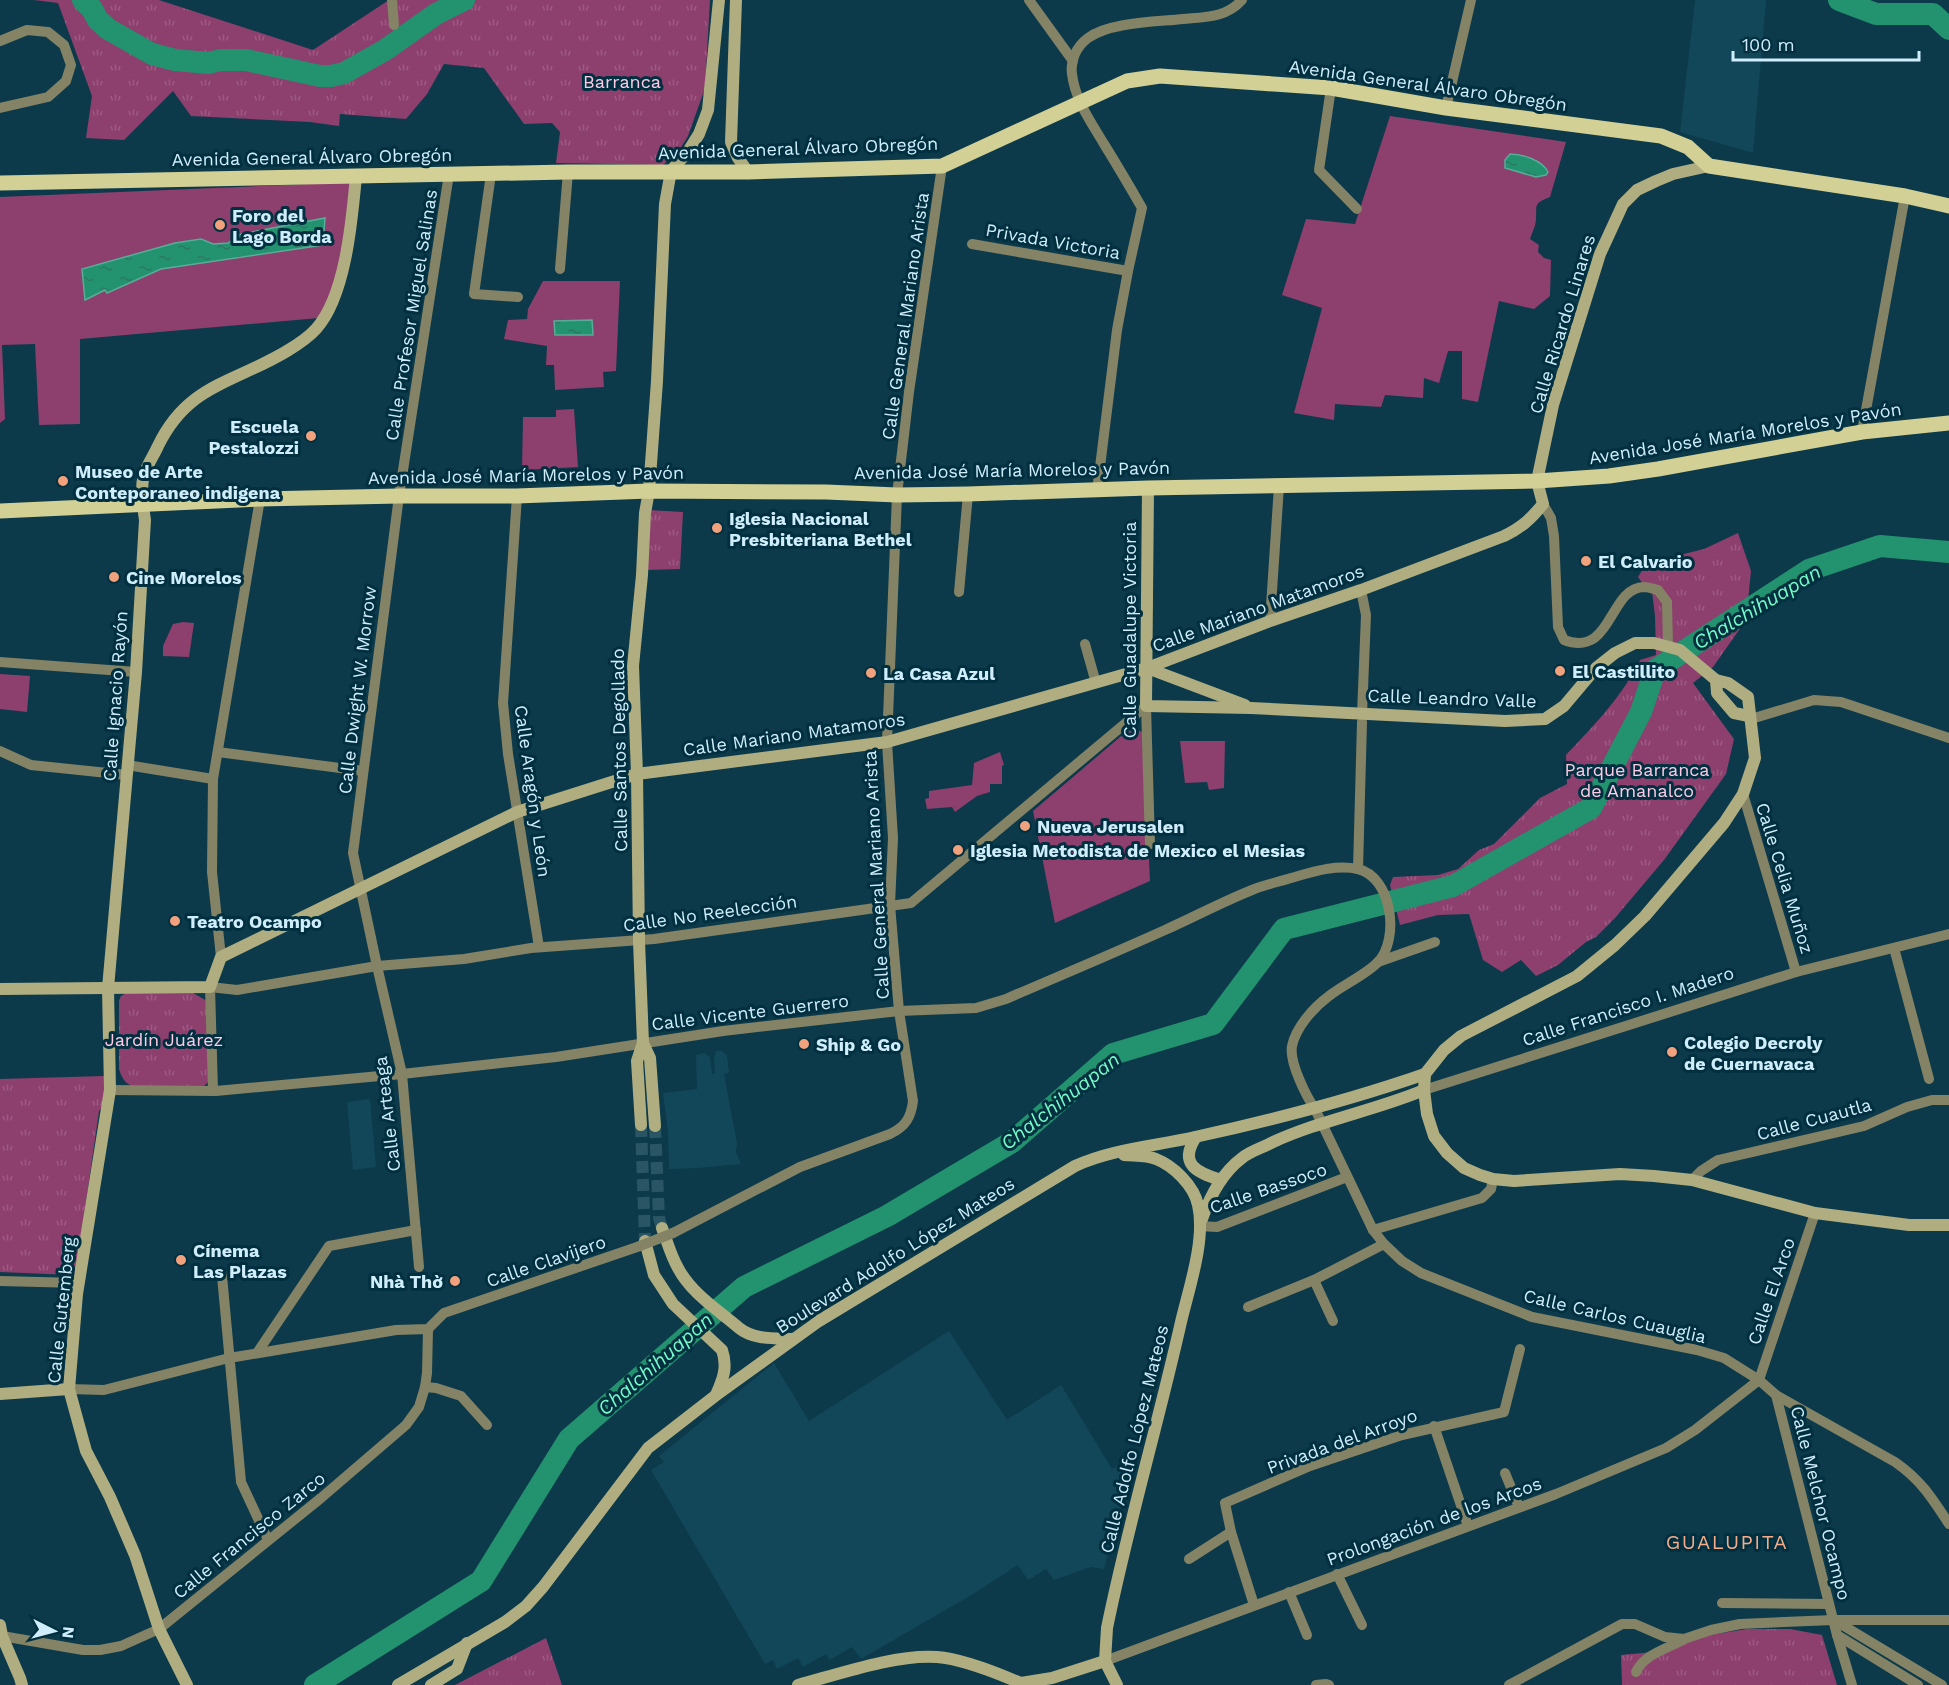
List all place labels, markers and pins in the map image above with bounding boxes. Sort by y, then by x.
place label: Foro del Lago Borda [232,205,332,247]
marker: Foro del Lago Borda [213,218,227,232]
place label: Escuela Pestalozzi [208,416,300,458]
marker: Escuela Pestalozzi [304,429,318,443]
place label: Museo de Arte Conteporaneo indigena [75,461,281,503]
marker: Museo de Arte Conteporaneo indigena [56,474,70,488]
place label: Iglesia Nacional Presbiteriana Bethel [729,508,912,550]
marker: Iglesia Nacional Presbiteriana Bethel [710,521,724,535]
place label: El Calvario [1598,551,1693,572]
marker: El Calvario [1579,554,1593,568]
place label: Cine Morelos [126,567,242,588]
marker: Cine Morelos [107,570,121,584]
place label: El Castillito [1572,661,1675,682]
place label: La Casa Azul [883,663,995,684]
marker: El Castillito [1553,664,1567,678]
marker: La Casa Azul [864,666,878,680]
place label: Nueva Jerusalen [1037,816,1184,837]
marker: Nueva Jerusalen [1018,819,1032,833]
place label: Iglesia Metodista de Mexico el Mesias [970,840,1305,861]
marker: Iglesia Metodista de Mexico el Mesias [951,843,965,857]
place label: Teatro Ocampo [187,911,322,932]
marker: Teatro Ocampo [168,914,182,928]
place label: Colegio Decroly de Cuernavaca [1684,1032,1823,1074]
place label: Ship & Go [816,1034,901,1055]
marker: Ship & Go [797,1037,811,1051]
marker: Colegio Decroly de Cuernavaca [1665,1045,1679,1059]
place label: Cínema Las Plazas [193,1240,287,1282]
marker: Cínema Las Plazas [174,1253,188,1267]
place label: Nhà Thờ [370,1271,443,1292]
marker: Nhà Thờ [448,1274,462,1288]

